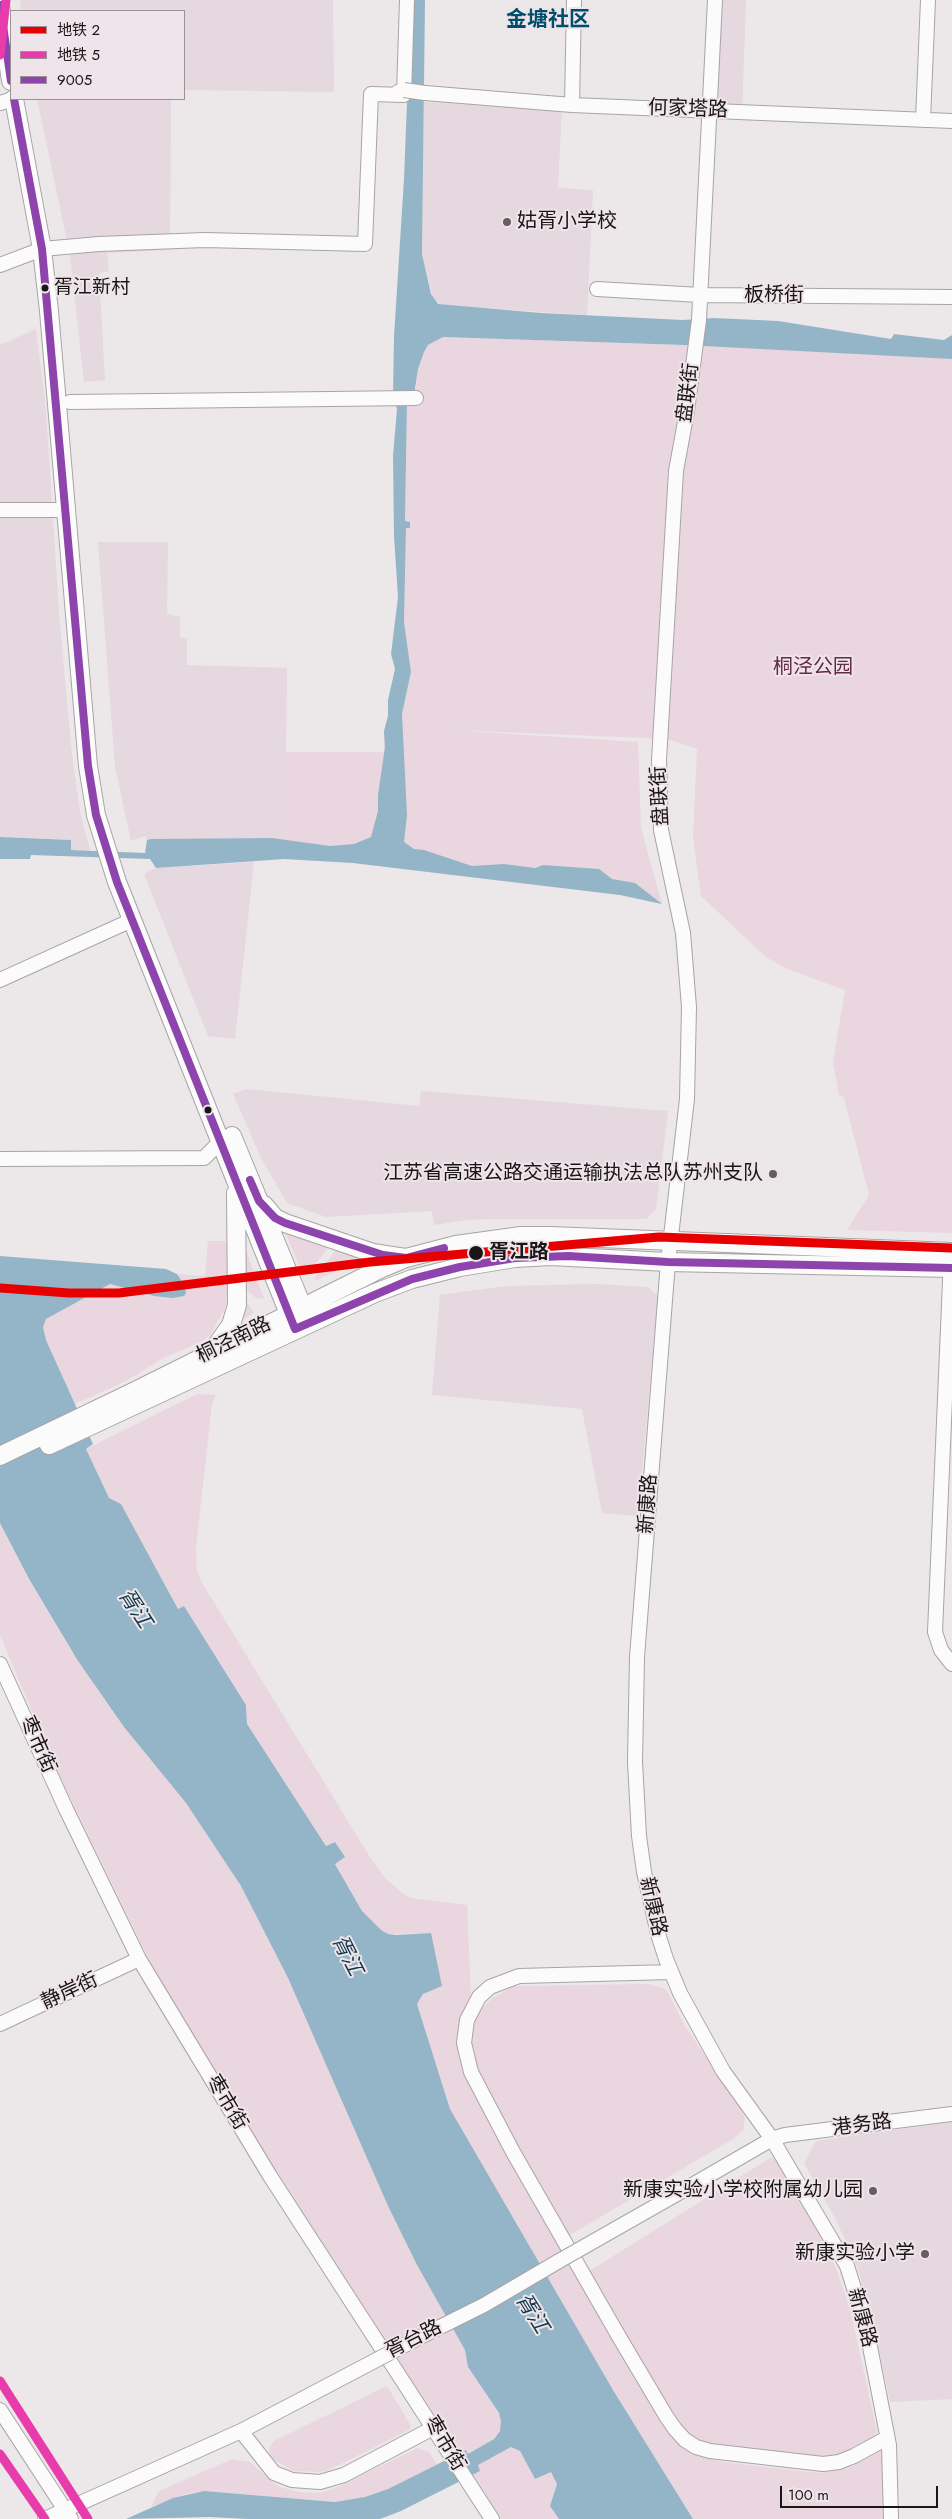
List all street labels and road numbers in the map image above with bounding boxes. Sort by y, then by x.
street label: 何家塔路 [648,97,728,123]
street label: 板桥街 [744,284,804,308]
street label: 盘联街 [673,362,705,424]
street label: 盘联街 [647,765,675,827]
street label: 桐泾南路 [193,1313,275,1369]
street label: 新康路 [635,1473,663,1535]
street label: 枣市街 [14,1713,60,1777]
street label: 新康路 [634,1875,670,1939]
street label: 静岸街 [38,1968,102,2016]
street label: 枣市街 [200,2071,252,2135]
street label: 港务路 [831,2110,893,2142]
street label: 新康路 [842,2286,880,2350]
street label: 胥台路 [382,2316,446,2364]
street label: 枣市街 [418,2412,470,2476]

